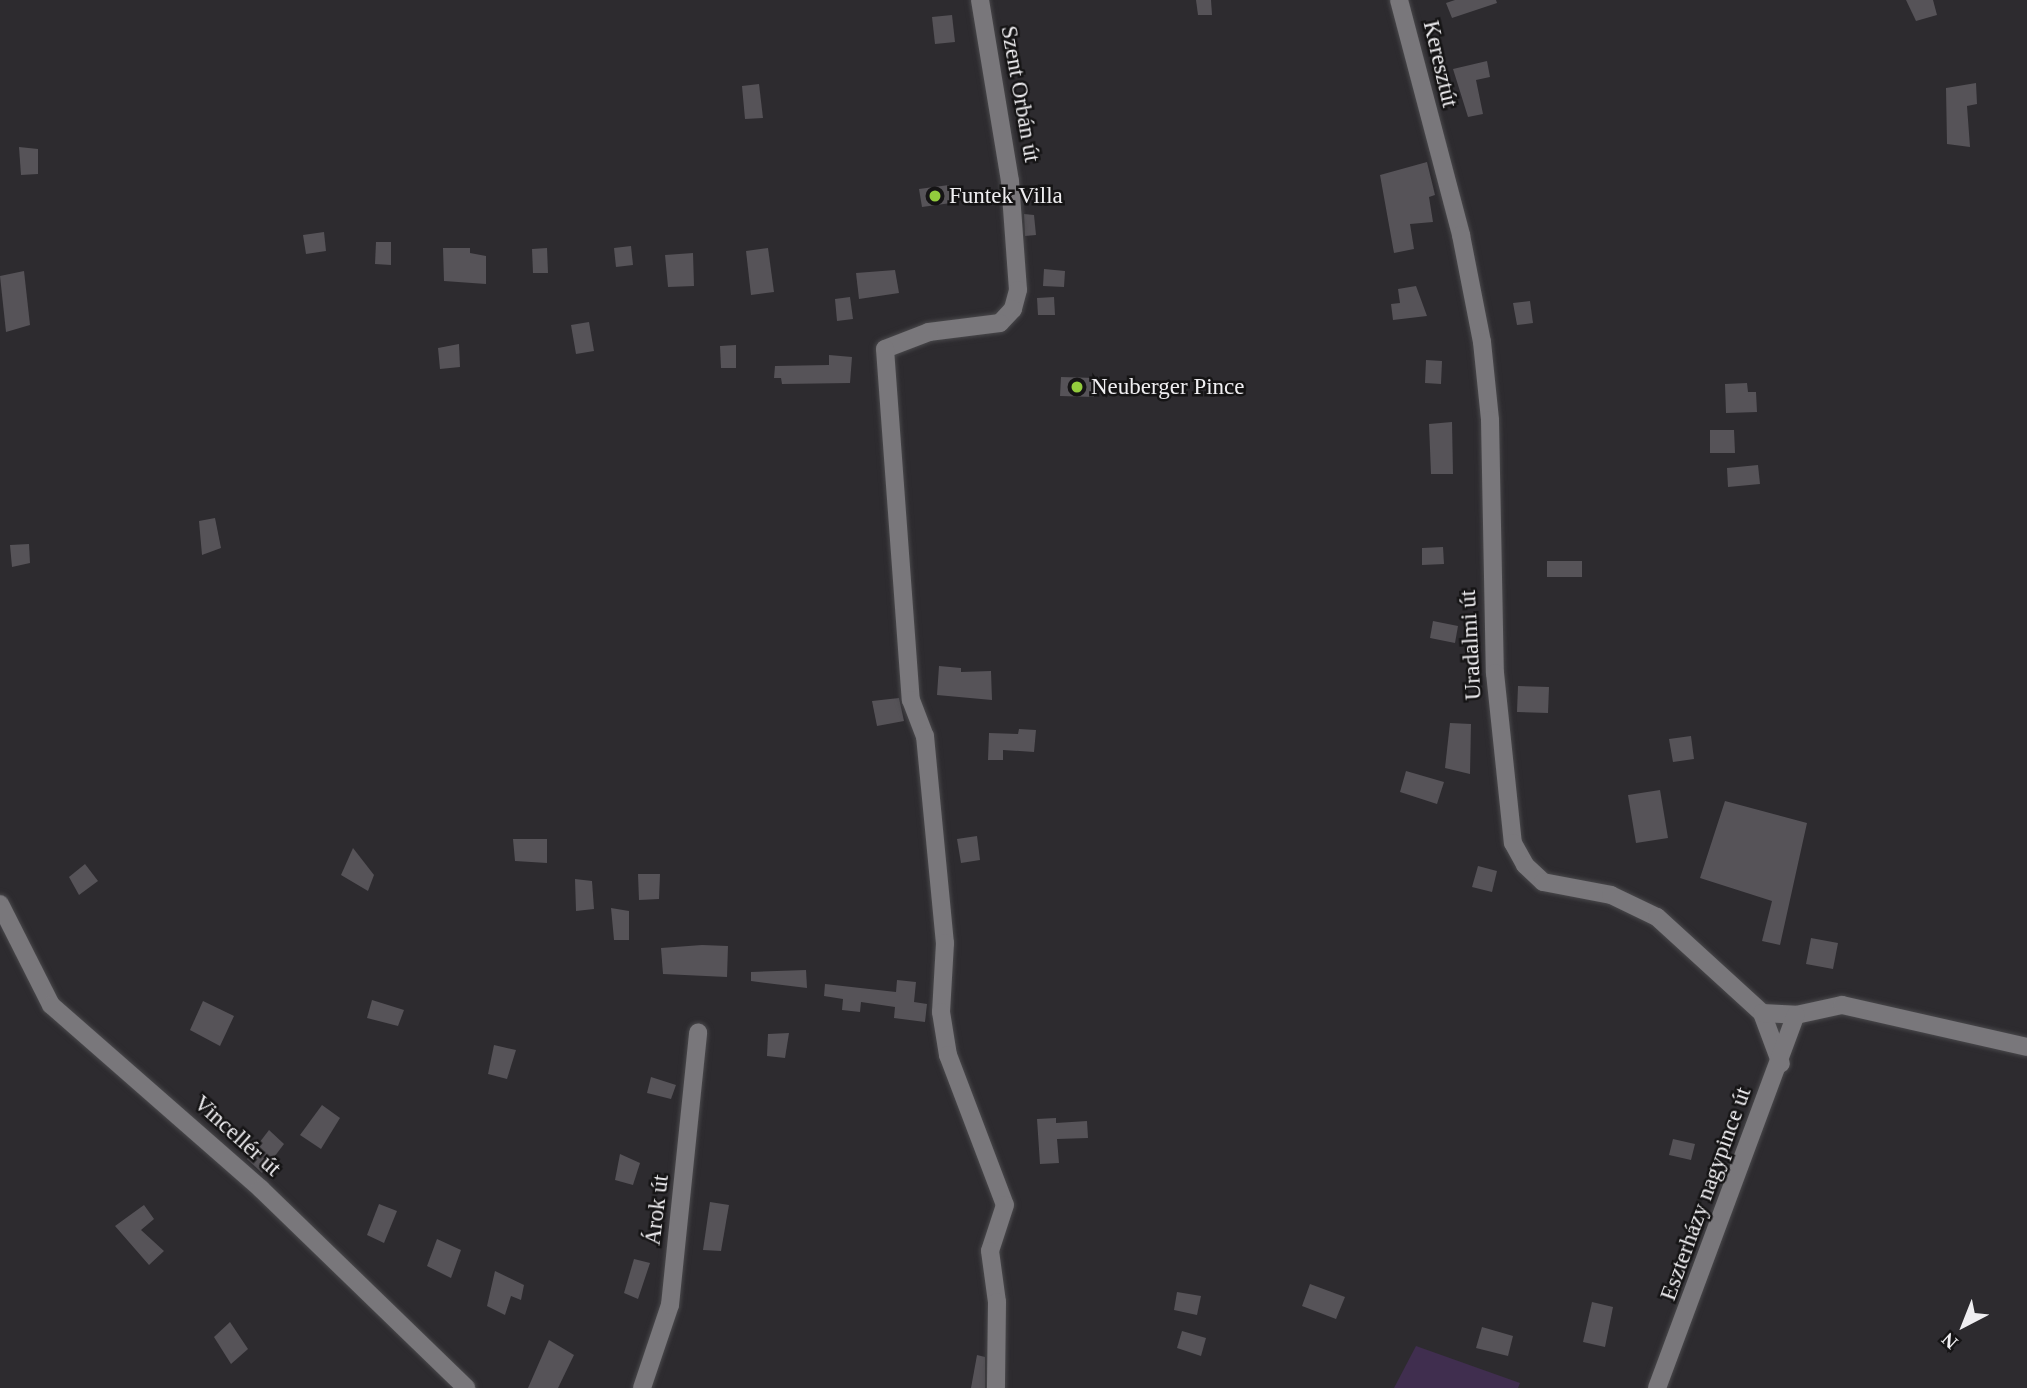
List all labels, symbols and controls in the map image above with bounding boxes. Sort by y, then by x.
street label: Keresztút [1417,18,1463,110]
street label: Szent Orbán út [994,24,1046,164]
place label: Funtek Villa [949,182,1063,210]
marker: Funtek Villa [927,188,943,204]
place label: Neuberger Pince [1091,373,1244,401]
marker: Neuberger Pince [1069,379,1085,395]
street label: Uradalmi út [1454,589,1488,701]
street label: Eszterházy nagypince út [1655,1084,1757,1304]
street label: Vincellér út [188,1090,286,1182]
street label: Árok út [639,1173,675,1247]
north arrow [1929,1290,1999,1360]
text: N [1937,1329,1962,1353]

